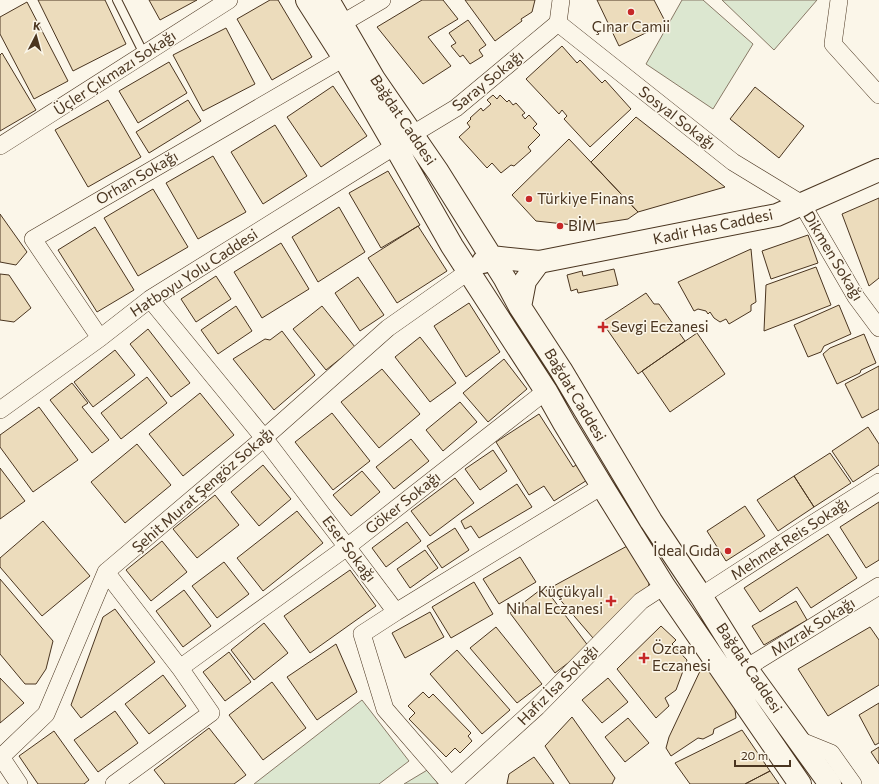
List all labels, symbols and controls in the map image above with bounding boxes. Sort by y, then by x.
marker: Çınar Camii [626,7,636,17]
north arrow [16,16,56,56]
place label: Çınar Camii [592,17,670,35]
text: K [33,19,42,32]
street label: Üçler Çıkmazı Sokağı [50,26,179,118]
street label: Saray Sokağı [448,46,527,114]
street label: Bağdat Caddesi [367,71,441,168]
street label: Sosyal Sokağı [636,82,719,153]
street label: Orhan Sokağı [92,146,181,208]
place label: Türkiye Finans [537,189,634,207]
marker: Türkiye Finans [524,194,534,204]
street label: Kadir Has Caddesi [651,205,774,248]
street label: Dikmen Sokağı [800,207,868,304]
place label: BİM [568,216,596,234]
marker: BİM [555,221,565,231]
street label: Hatboyu Yolu Caddesi [126,224,261,320]
place label: Sevgi Eczanesi [611,317,709,335]
marker: Sevgi Eczanesi [598,322,608,332]
street label: Bağdat Caddesi [541,345,611,444]
street label: Şehit Murat Şengöz Sokağı [128,423,277,556]
street label: Göker Sokağı [361,467,443,537]
street label: Mehmet Reis Sokağı [727,493,852,583]
street label: Eser Sokağı [319,512,381,585]
place label: İdeal Gıda [653,541,720,559]
marker: İdeal Gıda [723,546,733,556]
place label: Küçükyalı Nihal Eczanesi [506,582,603,617]
street label: Mızrak Sokağı [767,593,858,659]
marker: Küçükyalı Nihal Eczanesi [606,596,616,606]
street label: Bağdat Caddesi [713,619,787,716]
place label: Özcan Eczanesi [652,639,711,674]
street label: Hafız İsa Sokağı [513,640,601,728]
marker: Özcan Eczanesi [639,653,649,663]
scale bar [735,742,790,768]
text: 20 m [741,748,768,762]

